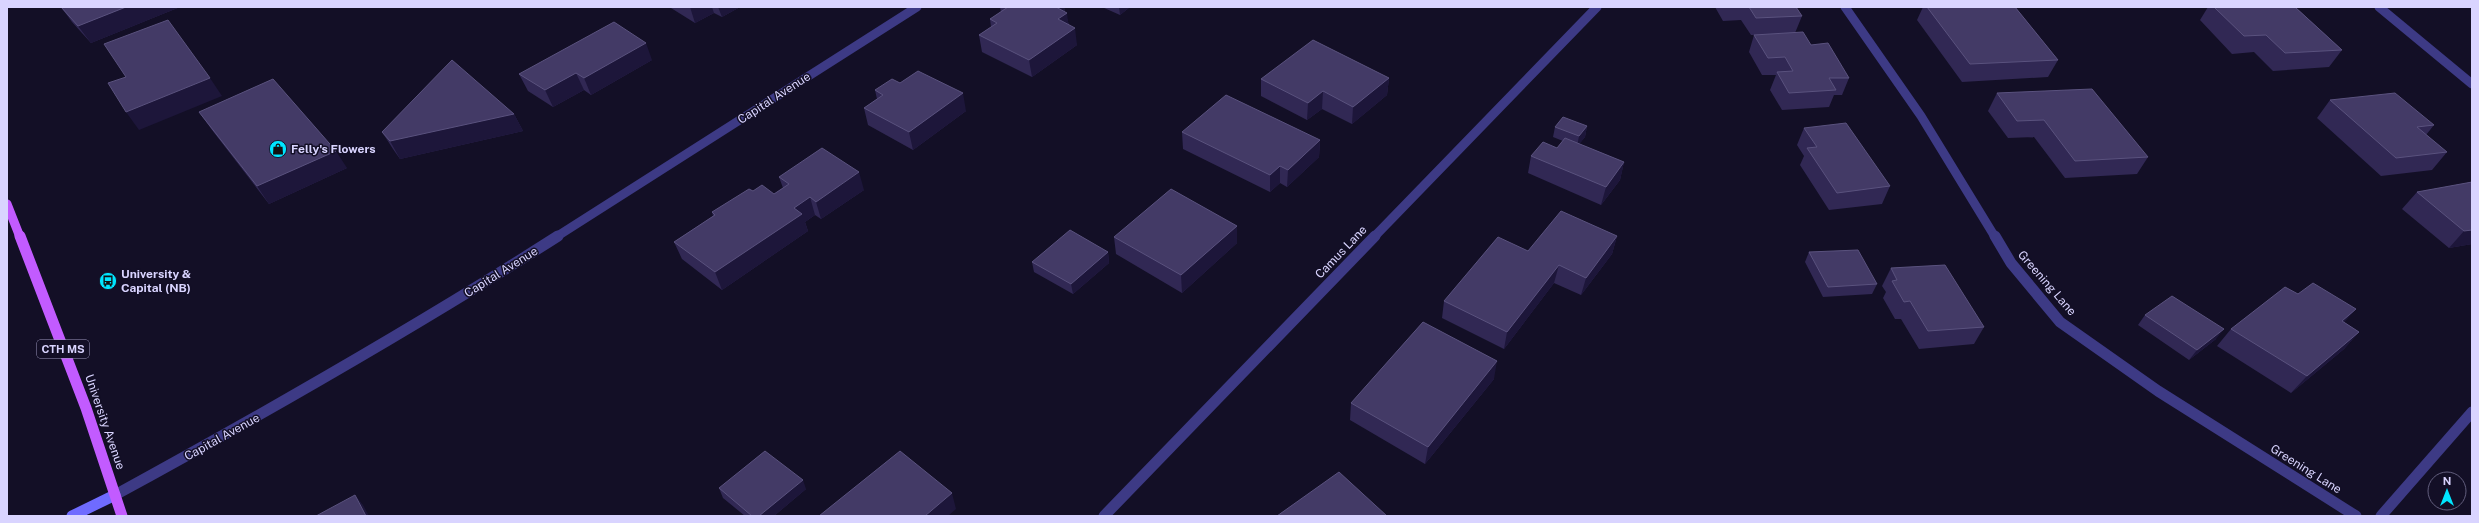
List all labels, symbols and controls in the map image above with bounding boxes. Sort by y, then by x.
street label: Capital Avenue [735,69,813,127]
shop icon: Felly's Flowers [268,139,288,159]
place label: Felly's Flowers [291,142,376,156]
street label: Camus Lane [1312,222,1370,281]
street label: Capital Avenue [462,244,540,300]
street label: Greening Lane [2015,248,2079,318]
place label: University & Capital (NB) [121,267,191,295]
bus stop icon: University & Capital (NB) [98,271,118,291]
road number: CTH MS [37,340,89,358]
street label: University Avenue [82,372,128,472]
street label: Capital Avenue [182,410,262,463]
street label: Greening Lane [2268,442,2344,497]
north arrow [2427,471,2467,511]
text: N [2443,475,2451,487]

